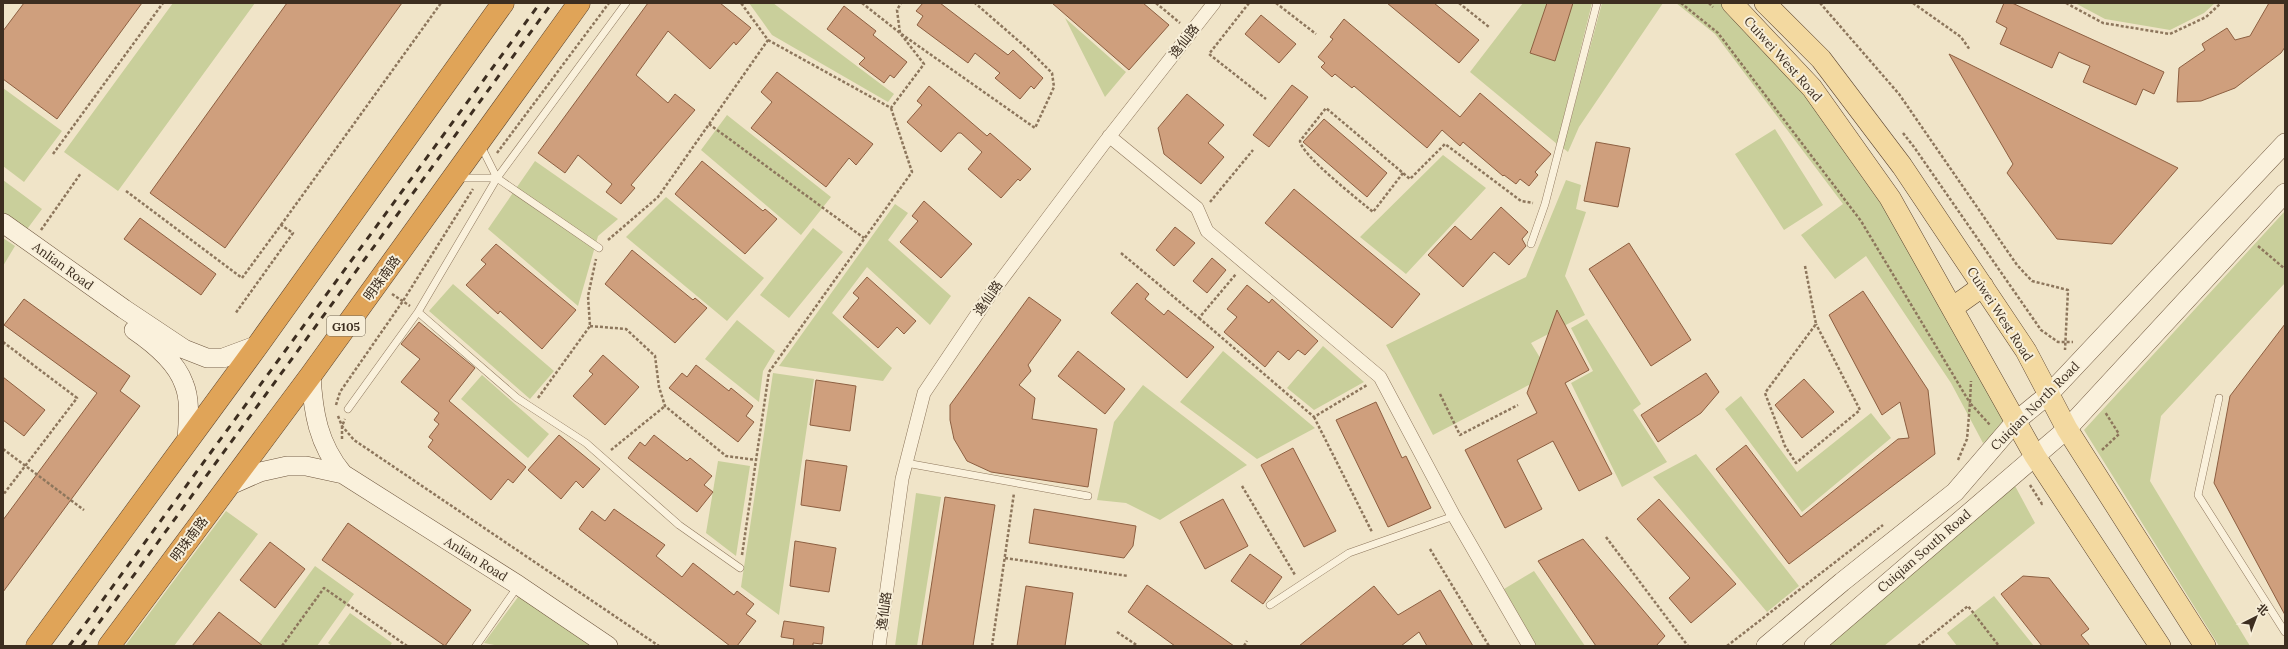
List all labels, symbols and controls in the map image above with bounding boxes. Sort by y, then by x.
street label: Cuiwei West Road [1740,13,1826,105]
street label: 逸仙路 [1165,20,1203,62]
street label: Anlian Road [28,238,97,294]
street label: 明珠南路 [360,252,404,304]
street label: Cuiwei West Road [1963,264,2037,364]
street label: 逸仙路 [970,277,1006,319]
road number: G105 [327,316,365,336]
street label: Cuiqian North Road [1987,358,2083,454]
street label: Cuiqian South Road [1874,505,1975,596]
street label: 明珠南路 [167,513,211,565]
street label: Anlian Road [440,532,511,585]
street label: 逸仙路 [873,590,895,632]
north arrow [2236,597,2276,637]
text: 北 [2254,601,2271,618]

